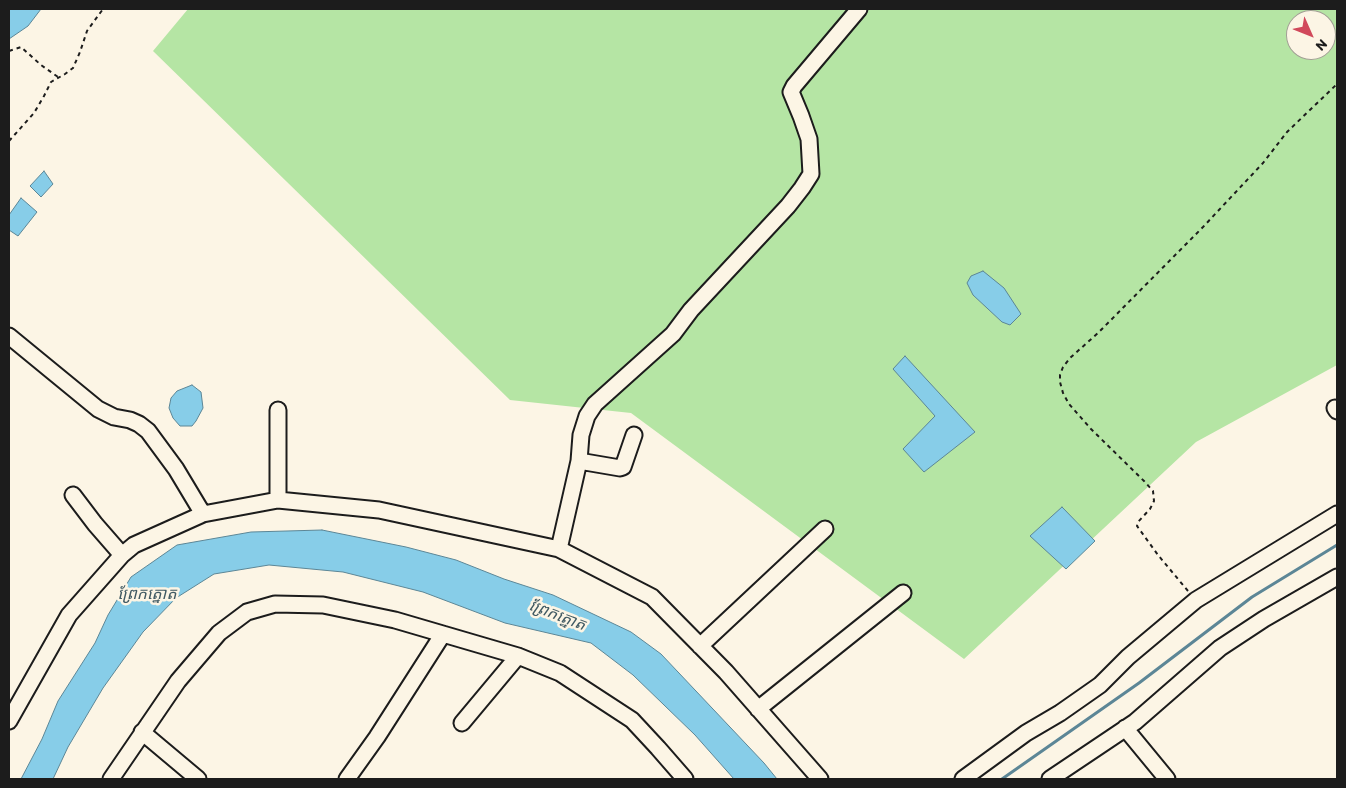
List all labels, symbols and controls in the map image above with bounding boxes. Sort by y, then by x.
north arrow [1286,10,1336,60]
text: N [1312,36,1331,54]
water label: ព្រែកត្នោត [117,585,177,605]
water label: ព្រែកត្នោត [526,596,588,636]

